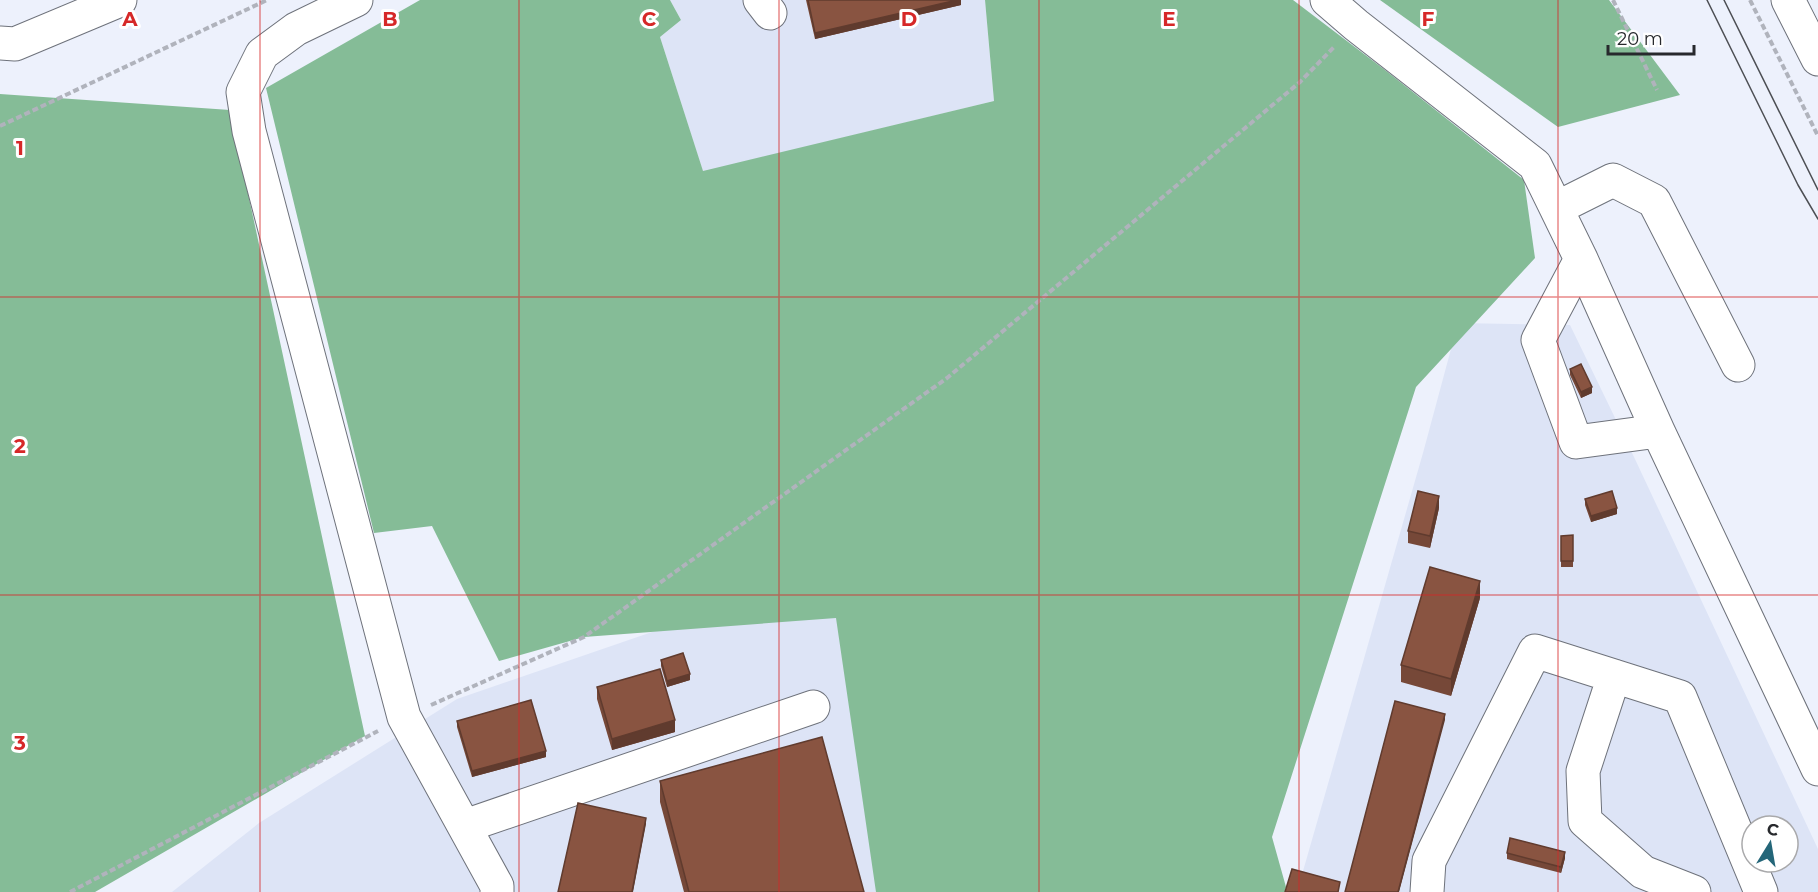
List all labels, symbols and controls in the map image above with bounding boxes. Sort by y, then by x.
text: A [121,7,138,31]
text: B [382,7,398,31]
text: C [642,7,657,31]
text: D [901,7,917,31]
text: E [1162,7,1176,31]
text: F [1422,7,1435,31]
scale bar [1608,18,1694,56]
text: 20 m [1617,28,1663,50]
text: 1 [16,136,24,160]
text: 2 [14,434,26,458]
text: 3 [13,731,26,755]
north arrow [1740,814,1800,874]
text: С [1765,819,1781,840]

